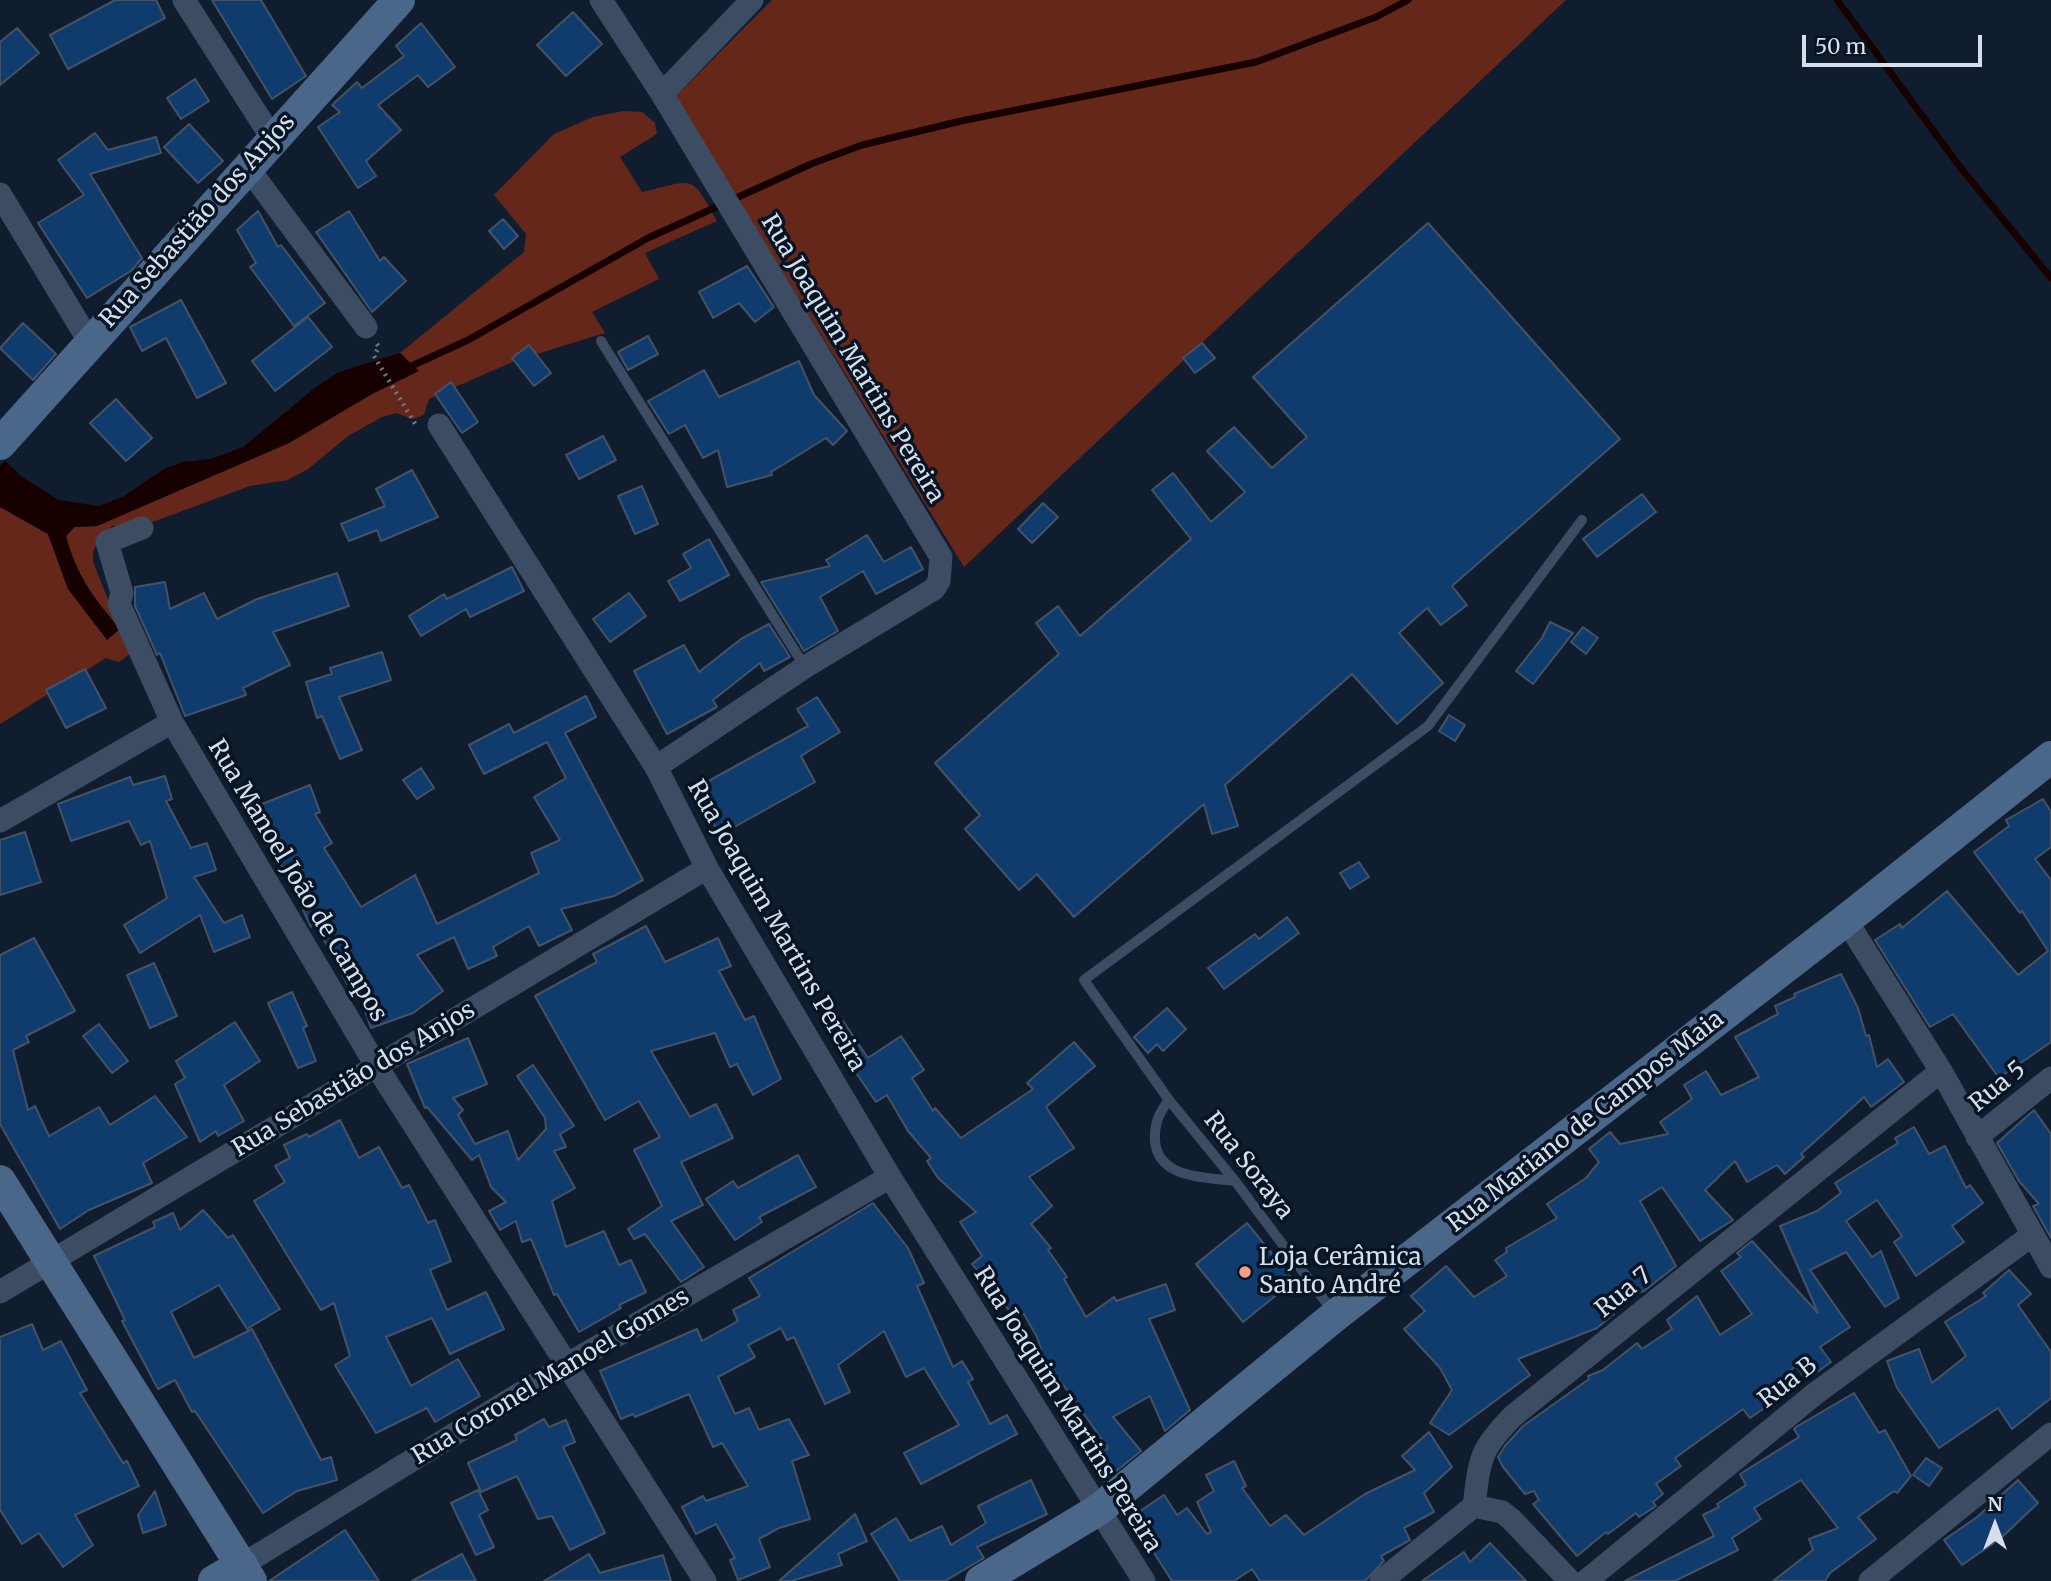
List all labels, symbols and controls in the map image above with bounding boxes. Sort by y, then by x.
scale bar [1806,21,1986,65]
text: 50 m [1815,33,1866,60]
street label: Rua Sebastião dos Anjos [94,108,302,334]
street label: Rua Joaquim Martins Pereira [754,210,950,508]
street label: Rua Manoel João de Campos [201,735,393,1027]
street label: Rua Joaquim Martins Pereira [681,775,871,1077]
street label: Rua Sebastião dos Anjos [228,996,480,1164]
street label: Rua Mariano de Campos Maia [1442,1005,1730,1239]
street label: Rua 5 [1964,1056,2032,1118]
street label: Rua Soraya [1197,1107,1299,1225]
place label: Loja Cerâmica Santo André [1259,1244,1421,1300]
street label: Rua Joaquim Martins Pereira [967,1262,1167,1558]
street label: Rua 7 [1590,1262,1658,1324]
marker: Loja Cerâmica Santo André [1237,1264,1253,1280]
street label: Rua Coronel Manoel Gomes [407,1283,695,1471]
street label: Rua B [1753,1351,1823,1415]
north arrow [1960,1490,2030,1560]
text: N [1987,1492,2003,1516]

